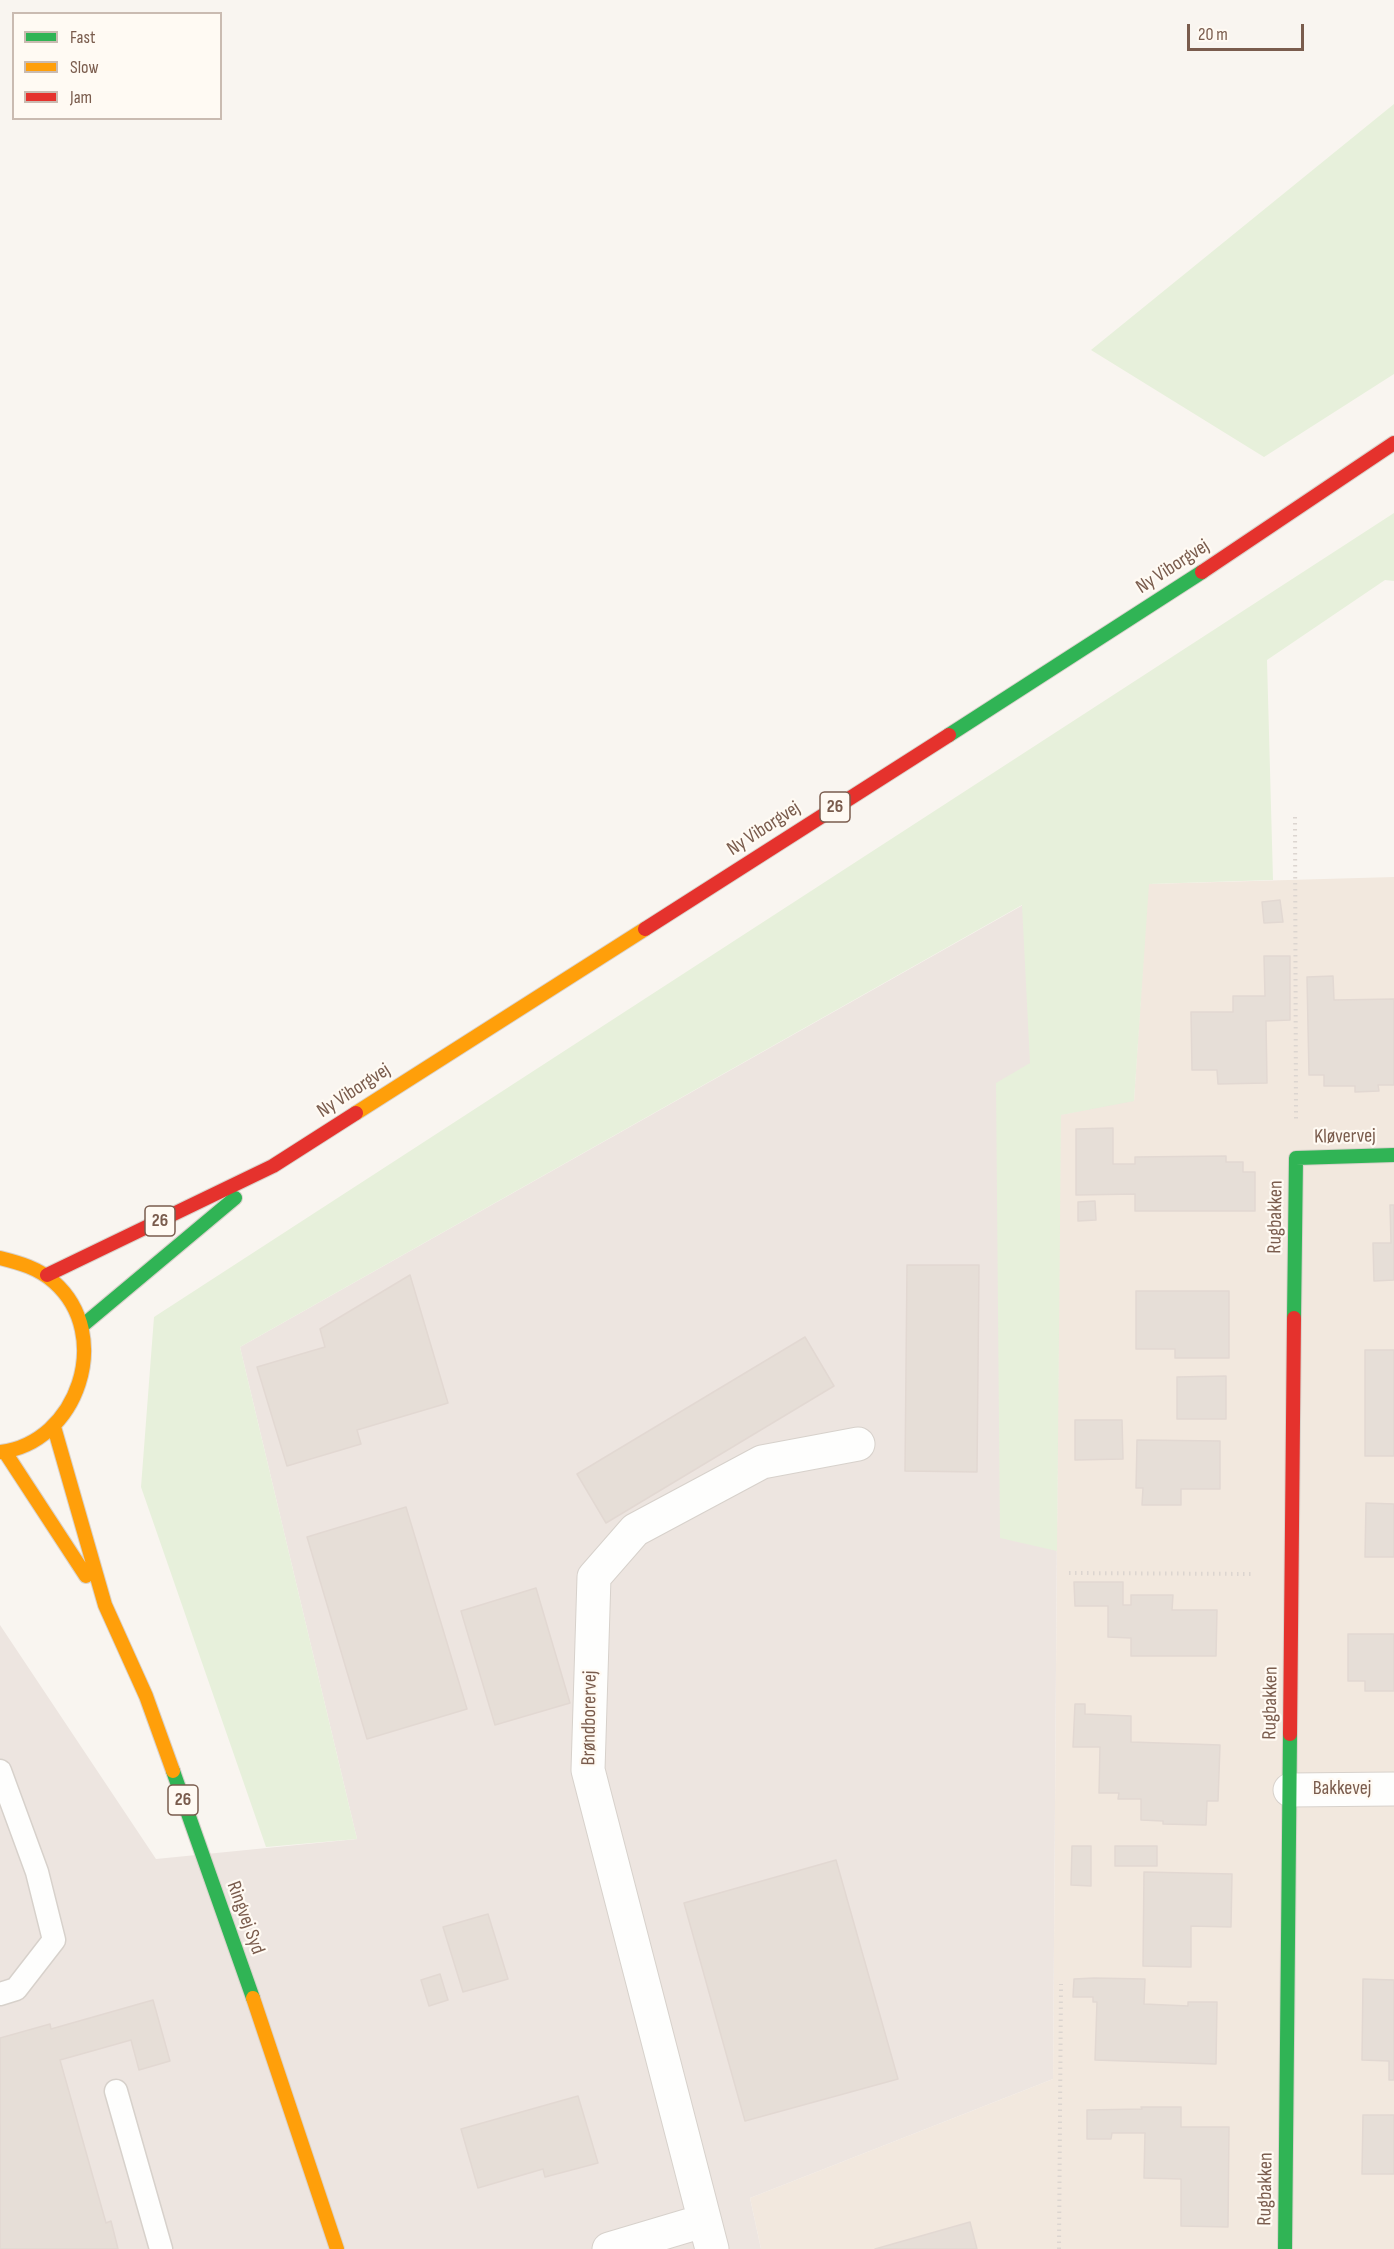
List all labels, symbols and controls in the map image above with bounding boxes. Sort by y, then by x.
legend [12,12,222,120]
scale bar [1190,12,1307,50]
text: 20 m [1198,24,1228,45]
text: Fast [70,27,95,48]
text: Slow [70,57,99,78]
text: Jam [70,87,92,108]
street label: Ny Viborgvej [1132,534,1214,600]
road number: 26 [820,792,850,822]
street label: Ny Viborgvej [723,796,805,862]
street label: Ny Viborgvej [313,1058,395,1124]
street label: Kløvervej [1314,1124,1376,1150]
street label: Rugbakken [1263,1180,1289,1254]
road number: 26 [145,1206,175,1236]
street label: Rugbakken [1258,1666,1284,1740]
street label: Brøndborervej [577,1670,603,1766]
street label: Bakkevej [1313,1777,1371,1801]
road number: 26 [168,1785,198,1815]
street label: Ringvej Syd [221,1878,269,1958]
street label: Rugbakken [1253,2152,1279,2226]

